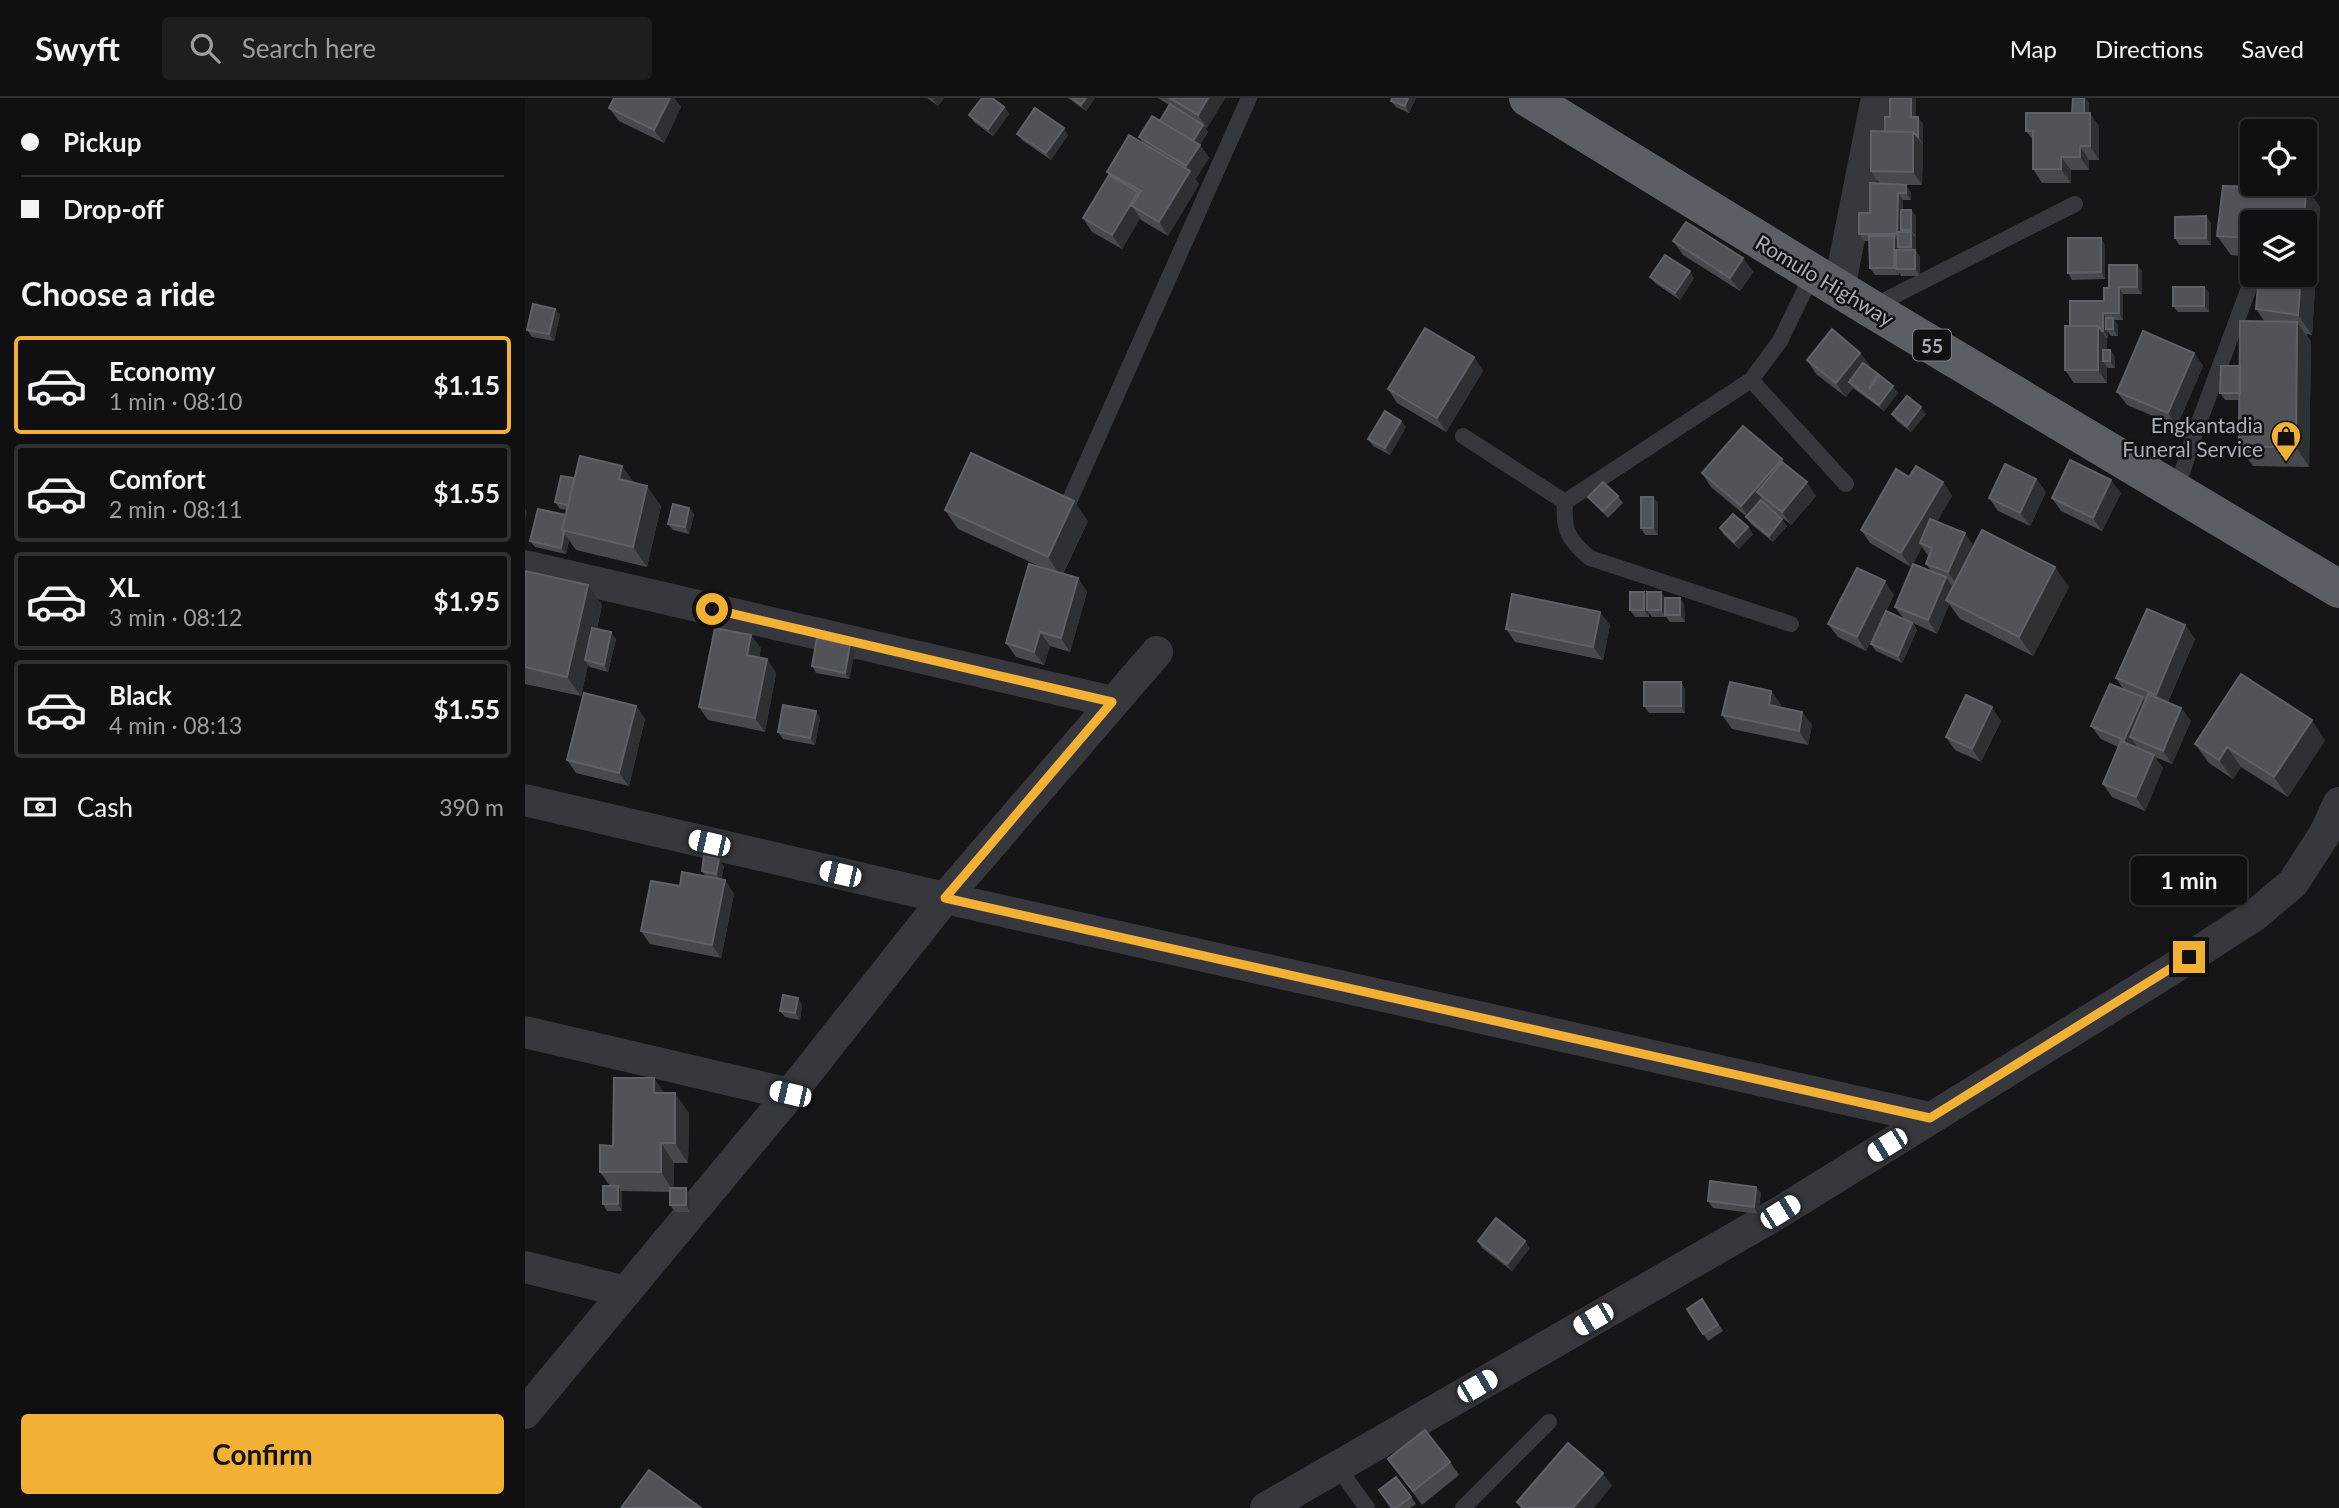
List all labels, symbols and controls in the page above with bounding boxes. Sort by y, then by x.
search box [162,17,652,80]
text: Swyft [35,28,120,68]
icon: search [186,29,224,67]
text: Search here [242,32,376,64]
text: Map [2010,34,2057,63]
text: Directions [2095,34,2203,63]
text: Saved [2241,34,2304,63]
map controls [2240,119,2317,287]
button: locate [2240,119,2317,196]
text: Pickup [63,126,142,158]
text: Drop-off [63,193,164,225]
button: layers [2240,210,2317,287]
street label: Romulo Highway [1751,229,1899,331]
text: Choose a ride [21,274,215,313]
road number: 55 [1913,330,1951,360]
icon: car [25,354,88,417]
text: Economy [109,355,215,387]
text: $1.15 [434,369,500,401]
text: 1 min · 08:10 [109,387,242,415]
place label: Engkantadia Funeral Service [2122,412,2263,461]
shop icon: Engkantadia Funeral Service [2269,419,2303,463]
icon: car [25,462,88,525]
text: Comfort [109,463,206,495]
text: $1.55 [434,477,500,509]
text: 2 min · 08:11 [109,495,242,523]
icon: car [25,570,88,633]
text: XL [109,571,140,603]
text: $1.95 [434,585,500,617]
route start [696,593,728,625]
text: 3 min · 08:12 [109,603,242,631]
icon: car [25,678,88,741]
text: Black [109,679,172,711]
text: $1.55 [434,693,500,725]
text: 4 min · 08:13 [109,711,242,739]
icon: cash [21,788,59,826]
text: Cash [77,791,133,823]
text: 390 m [439,793,504,821]
car [687,828,732,858]
callout: 1 min [2131,856,2247,904]
car [818,859,863,889]
text: 1 min [2160,866,2218,894]
route end [2173,941,2205,973]
car [768,1079,813,1109]
car [1864,1125,1911,1165]
car [1757,1192,1804,1232]
car [1570,1299,1617,1339]
car [1454,1366,1501,1406]
button: Confirm [21,1414,504,1494]

